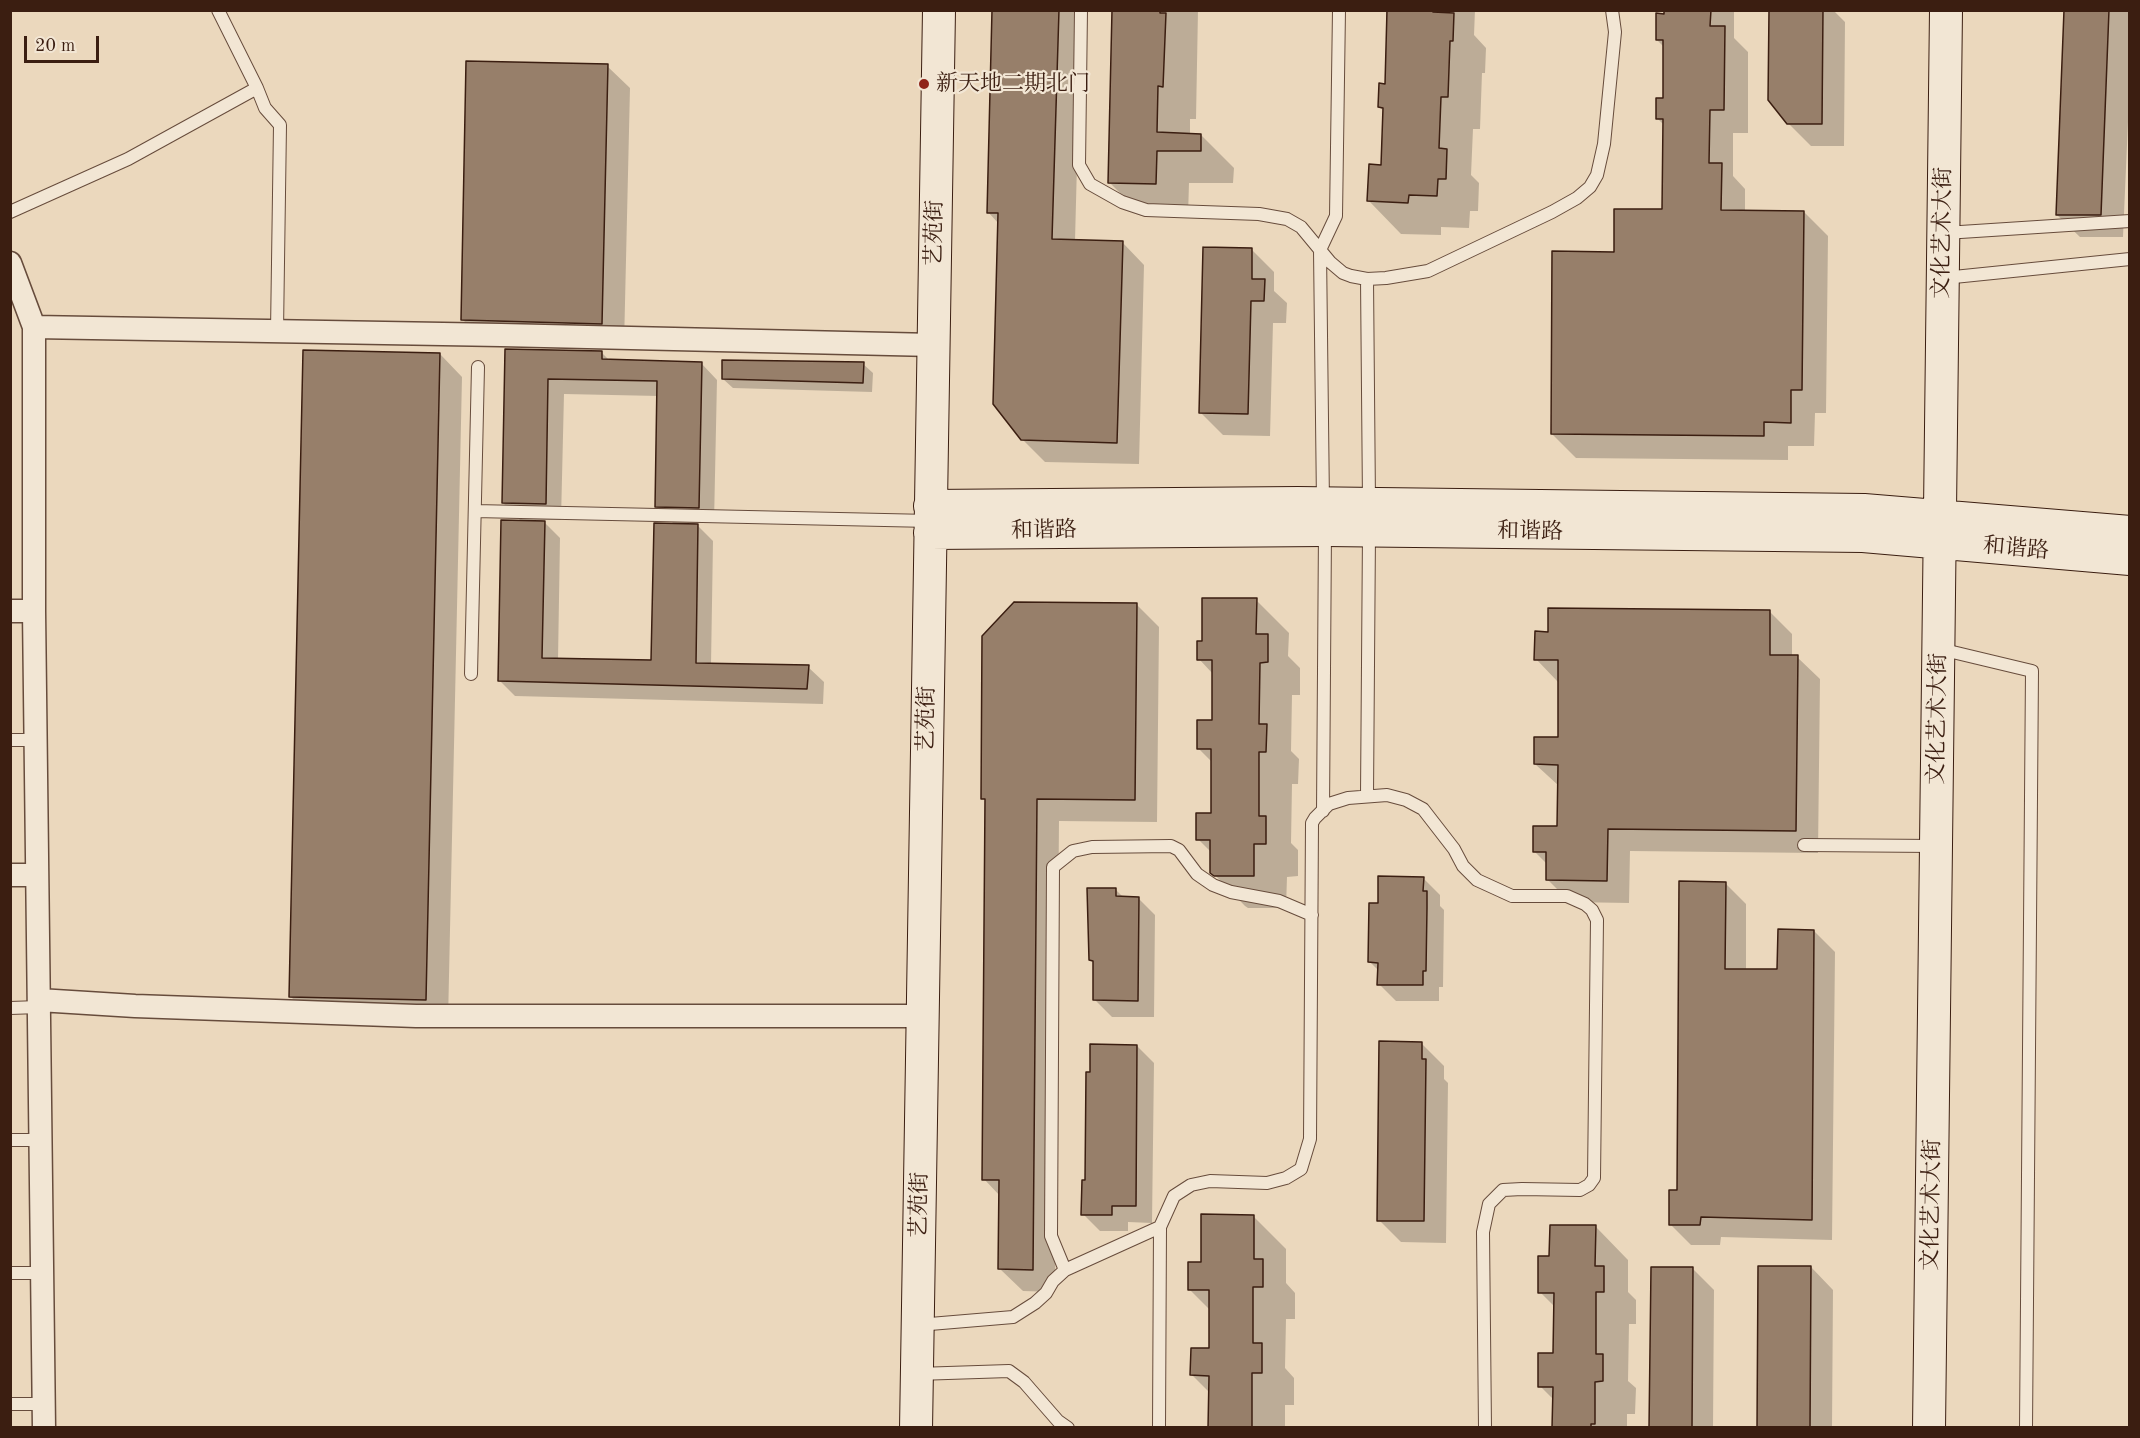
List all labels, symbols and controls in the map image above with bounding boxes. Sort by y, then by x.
scale bar [27,24,102,62]
text: 20 m [35,37,75,55]
place label: 新天地二期北门 [936,71,1090,97]
marker: 新天地二期北门 [917,77,931,91]
street label: 文化艺术大街 [1929,167,1957,299]
street label: 艺苑街 [921,200,949,266]
street label: 和谐路 [1011,517,1077,545]
street label: 和谐路 [1497,518,1563,546]
street label: 和谐路 [1982,533,2050,565]
street label: 文化艺术大街 [1924,653,1952,785]
street label: 艺苑街 [913,686,941,752]
street label: 文化艺术大街 [1918,1139,1946,1271]
street label: 艺苑街 [906,1172,934,1238]

